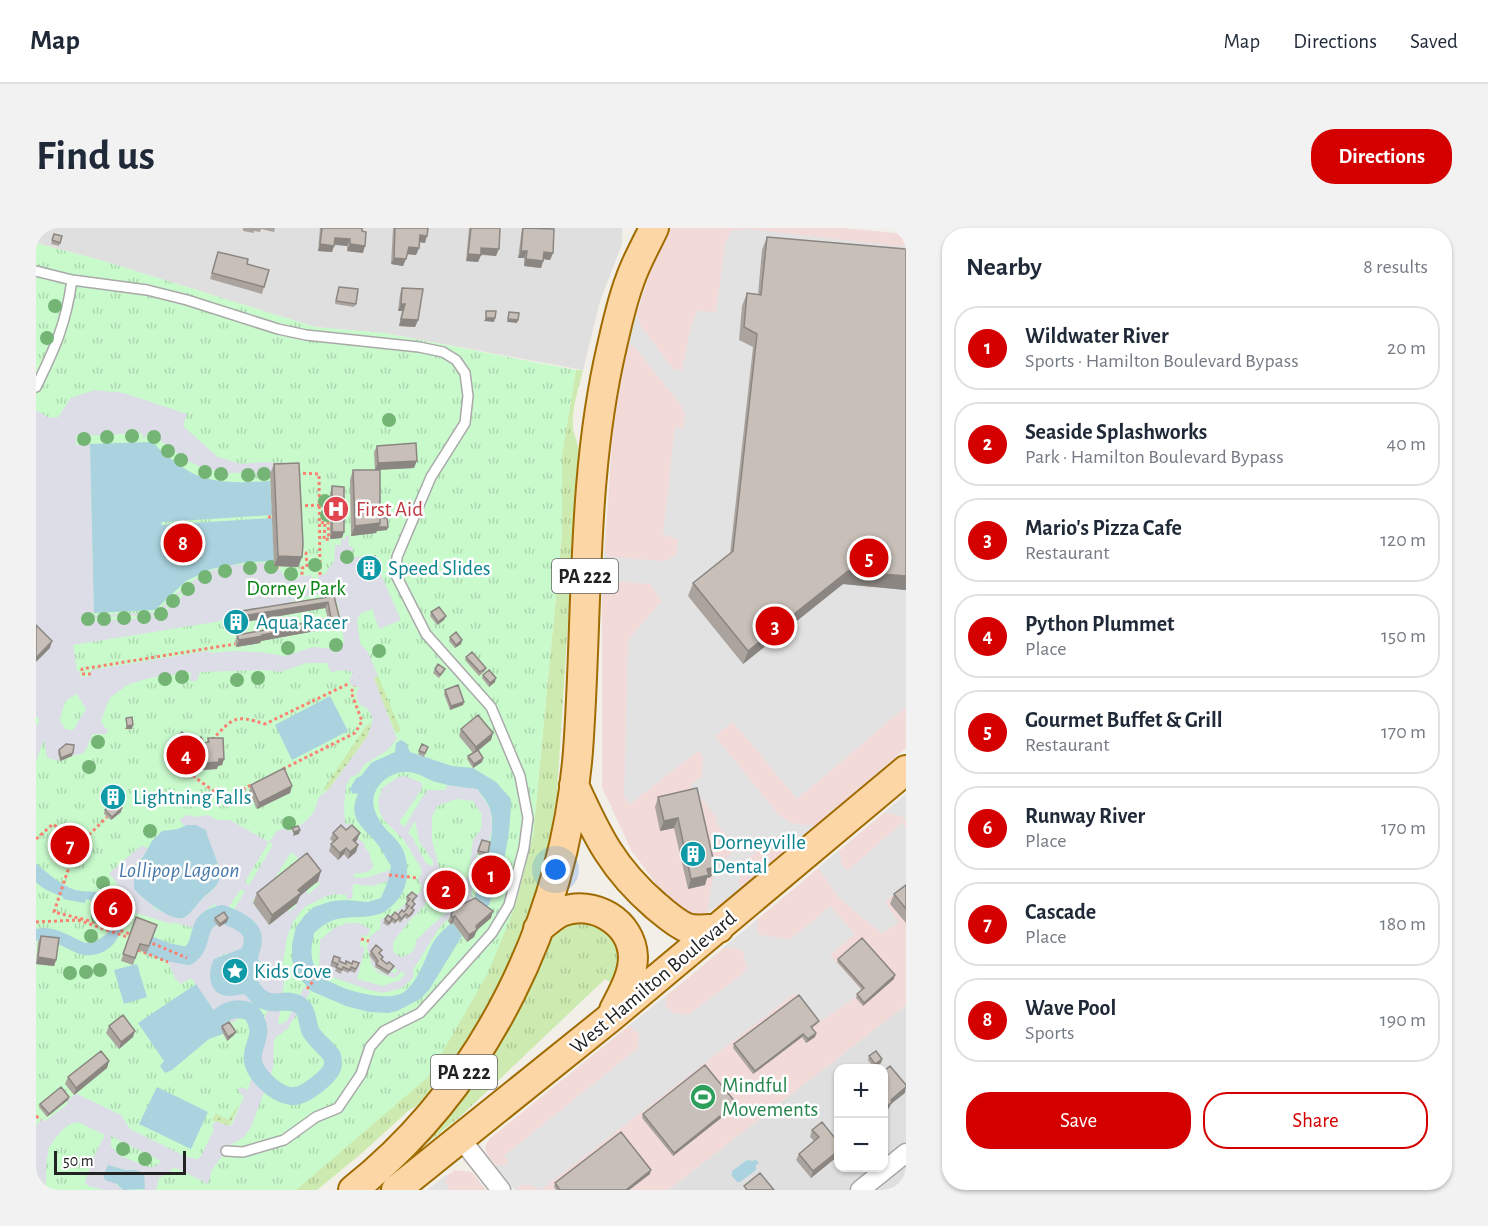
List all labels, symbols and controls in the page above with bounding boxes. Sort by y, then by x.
text: Map [30,27,80,55]
text: Map [1224,31,1260,52]
text: Directions [1293,31,1377,52]
text: Saved [1410,31,1458,52]
button: Directions [1311,129,1452,184]
text: Find us [36,135,155,177]
text: Nearby [966,254,1042,280]
text: 8 results [1363,257,1428,277]
text: Wildwater River [1025,325,1169,347]
text: 1 [984,338,991,358]
text: 20 m [1387,338,1426,358]
text: Sports · Hamilton Boulevard Bypass [1025,351,1299,371]
text: Seaside Splashworks [1025,421,1207,443]
text: 2 [983,434,992,454]
text: 40 m [1387,434,1426,454]
text: Park · Hamilton Boulevard Bypass [1025,447,1284,467]
hospital icon: First Aid [321,494,351,524]
place label: First Aid [356,499,423,520]
text: Mario's Pizza Cafe [1025,517,1182,539]
pin: 8 [164,520,202,566]
text: 3 [983,530,992,550]
text: 120 m [1380,530,1426,550]
pin: 5 [850,536,888,580]
text: Restaurant [1025,543,1110,563]
building icon: Speed Slides [354,553,384,583]
place label: Speed Slides [388,558,491,579]
road number: PA 222 [552,559,618,593]
park label: Dorney Park [246,578,346,599]
pin: 3 [756,604,794,648]
building icon: Aqua Racer [221,607,251,637]
place label: Aqua Racer [256,612,348,633]
text: Python Plummet [1025,613,1175,635]
text: 4 [982,626,993,646]
text: 150 m [1381,626,1426,646]
text: Place [1025,639,1066,659]
text: Gourmet Buffet & Grill [1025,709,1223,731]
text: 5 [983,722,992,742]
text: 170 m [1381,722,1426,742]
pin: 4 [166,732,206,778]
text: Restaurant [1025,735,1110,755]
building icon: Lightning Falls [98,782,128,812]
place label: Lightning Falls [133,787,251,808]
text: Runway River [1025,805,1145,827]
text: 6 [983,818,992,838]
text: 170 m [1381,818,1426,838]
pin: 7 [51,822,90,868]
text: Place [1025,831,1066,851]
place label: Dorneyville Dental [712,832,806,877]
building icon: Dorneyville Dental [678,839,708,869]
pin: 1 [472,852,510,898]
your location [541,855,570,884]
water label: Lollipop Lagoon [119,859,239,882]
pin: 2 [426,868,466,912]
pin: 6 [94,886,133,930]
text: Cascade [1025,901,1096,923]
street label: West Hamilton Boulevard [566,907,740,1058]
text: 7 [983,914,992,934]
text: 180 m [1380,914,1426,934]
text: Place [1025,927,1066,947]
place icon: Kids Cove [220,956,250,986]
place label: Kids Cove [254,961,331,982]
text: Wave Pool [1025,997,1116,1019]
text: 8 [983,1010,992,1030]
text: 190 m [1380,1010,1426,1030]
text: Sports [1025,1023,1074,1043]
road number: PA 222 [431,1055,497,1089]
map controls [834,1064,888,1172]
button: + [834,1064,888,1118]
place label: Mindful Movements [722,1075,818,1120]
sports icon: Mindful Movements [688,1082,718,1112]
button: Save [966,1092,1191,1149]
button: Share [1203,1092,1428,1149]
button: − [834,1118,888,1172]
scale bar [54,1148,186,1176]
text: 50 m [63,1153,94,1169]

